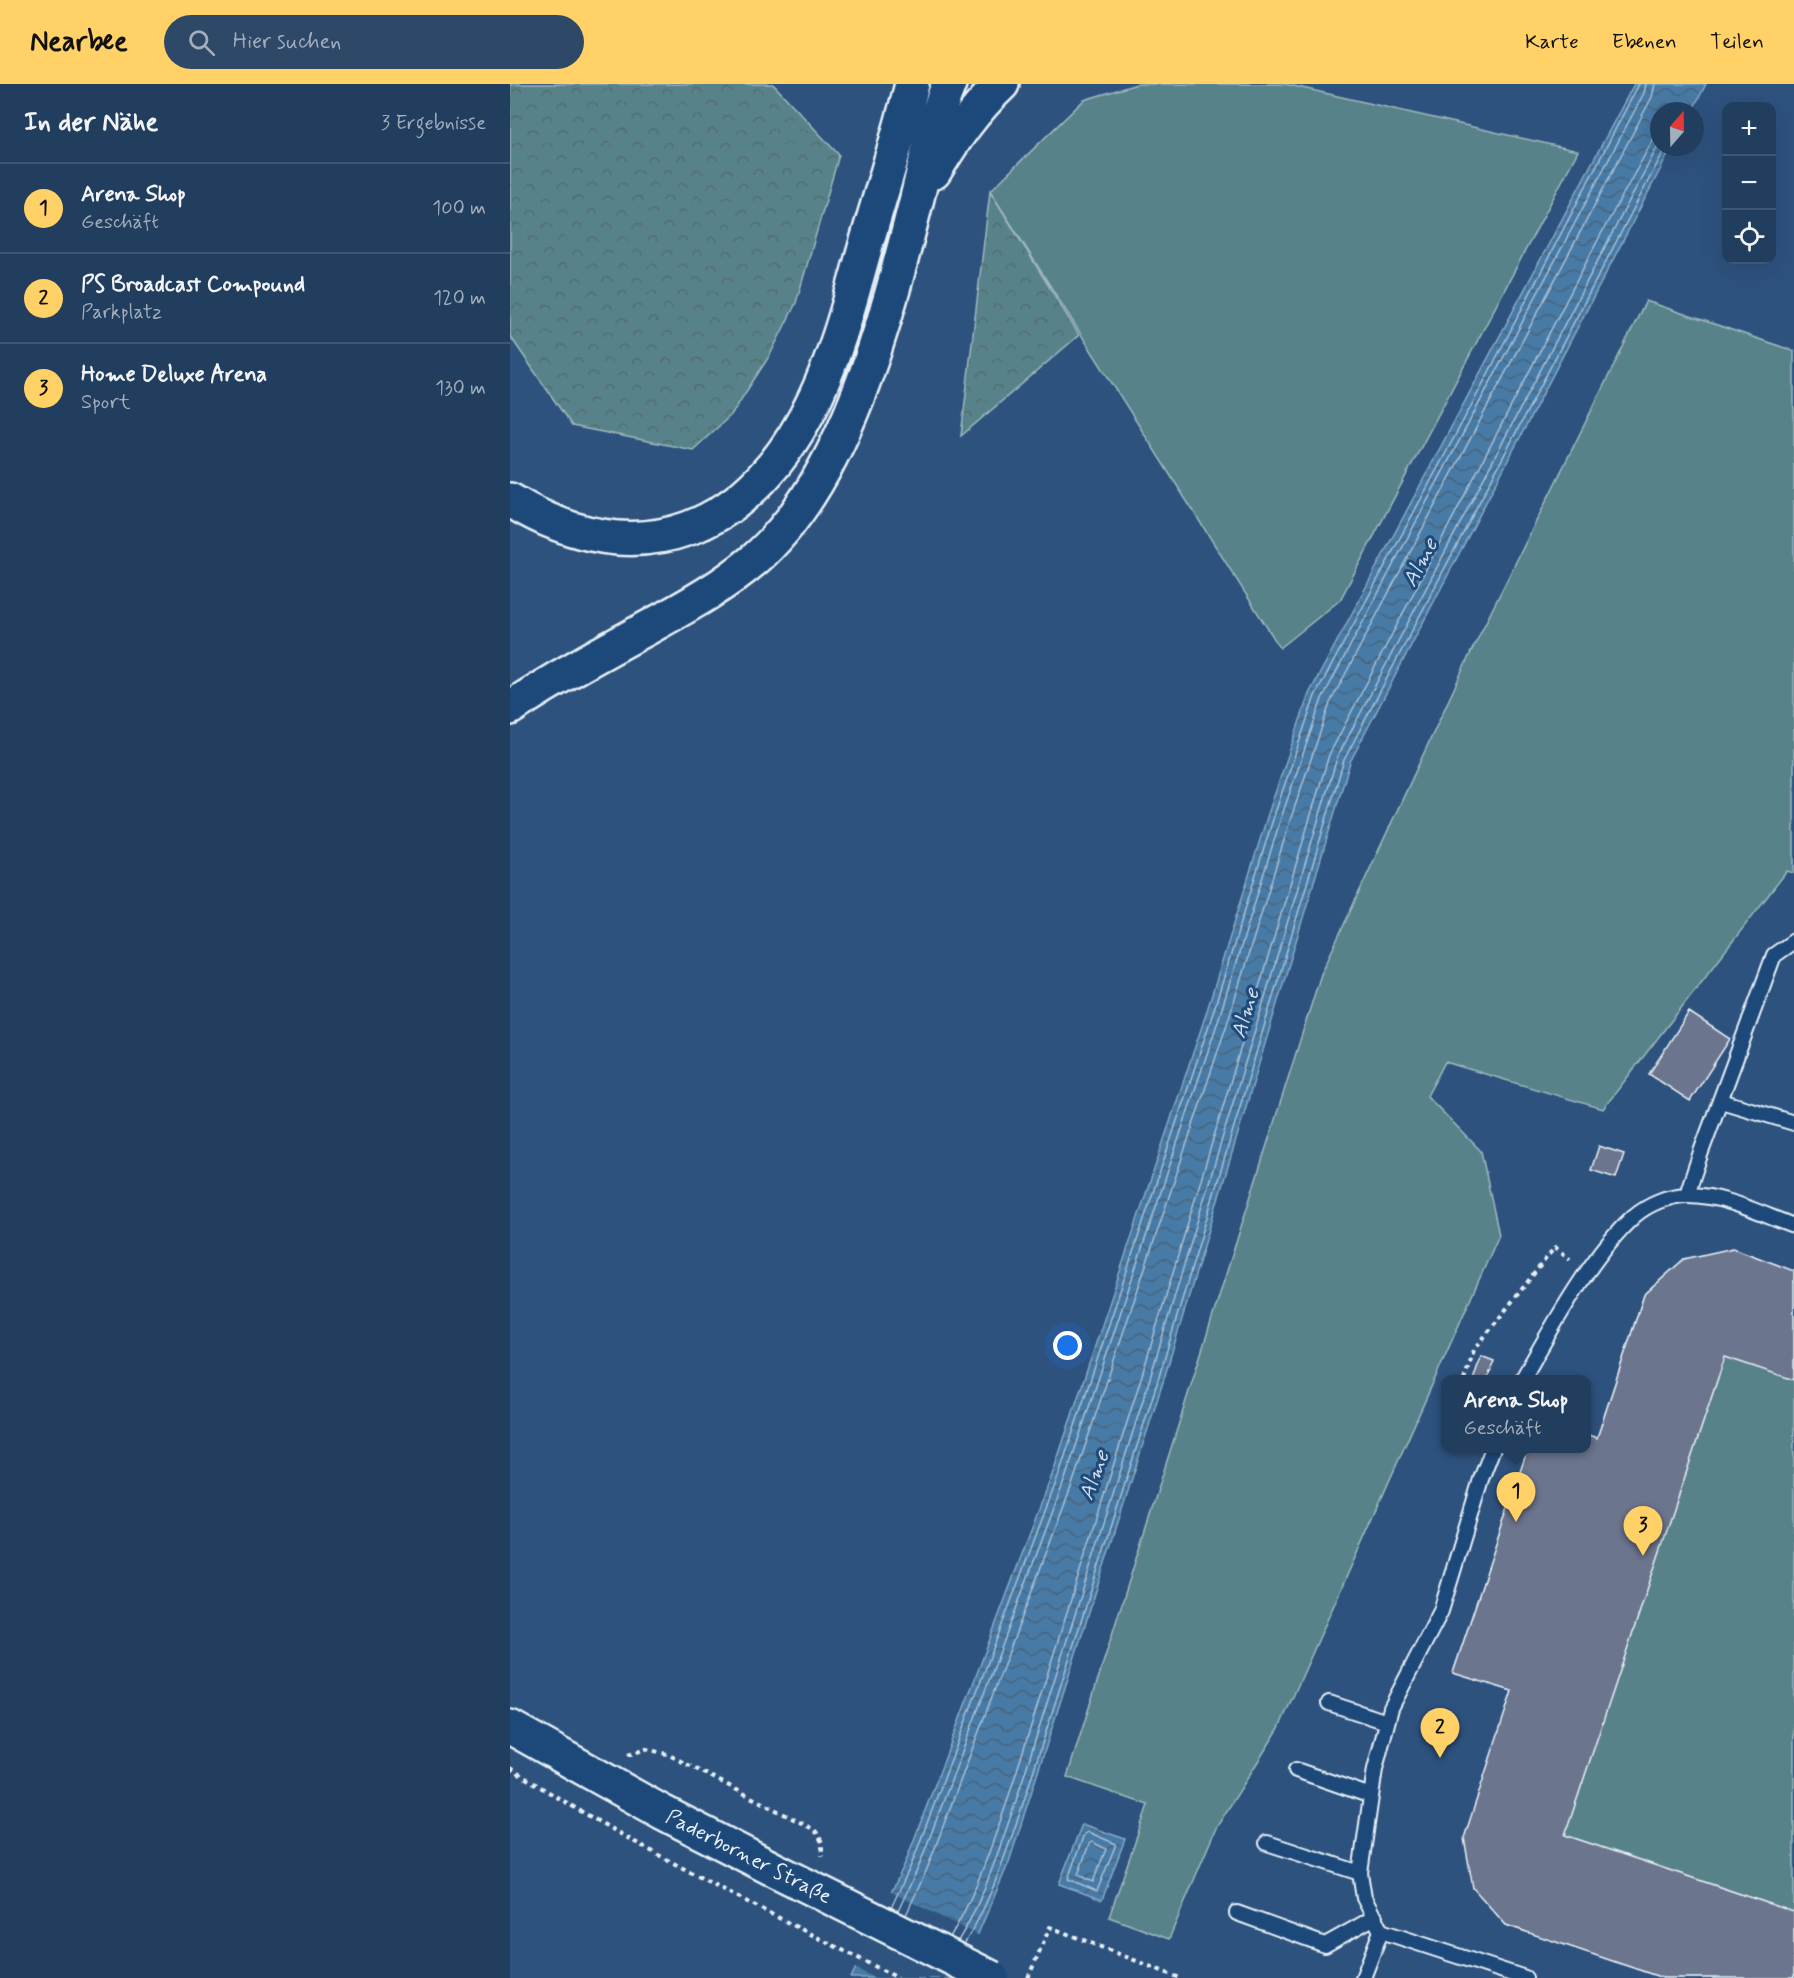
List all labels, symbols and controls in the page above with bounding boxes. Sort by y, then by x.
search box [164,15,584,69]
text: Nearbee [30,24,128,61]
icon: search [185,26,218,59]
text: Hier suchen [233,28,341,56]
text: Karte [1525,28,1579,56]
text: Ebenen [1612,28,1677,56]
text: Teilen [1710,28,1764,56]
north arrow [1650,102,1704,156]
map controls [1722,102,1776,264]
button: + [1722,102,1776,156]
text: In der Nähe [24,106,158,140]
text: 3 Ergebnisse [381,110,486,137]
button: − [1722,156,1776,210]
text: Arena Shop [81,181,186,209]
text: 1 [39,195,48,222]
text: 100 m [432,195,486,222]
text: Geschäft [81,209,159,236]
button: locate [1722,210,1776,264]
text: PS Broadcast Compound [81,271,305,299]
text: 2 [39,285,48,312]
text: 120 m [433,285,486,312]
text: Parkplatz [81,299,162,326]
text: Home Deluxe Arena [81,361,267,389]
text: 3 [39,375,48,402]
text: 130 m [435,375,486,402]
text: Sport [81,389,130,416]
water label: Alme [1396,533,1446,592]
water label: Alme [1225,984,1267,1042]
your location [1053,1331,1082,1360]
popup [1441,1375,1591,1453]
text: Arena Shop [1464,1387,1568,1415]
text: Geschäft [1464,1415,1541,1442]
water label: Alme [1073,1446,1117,1504]
pin: 1 [1496,1472,1536,1522]
pin: 3 [1624,1506,1662,1556]
pin: 2 [1420,1708,1460,1758]
street label: Paderborner Straße [661,1803,836,1911]

